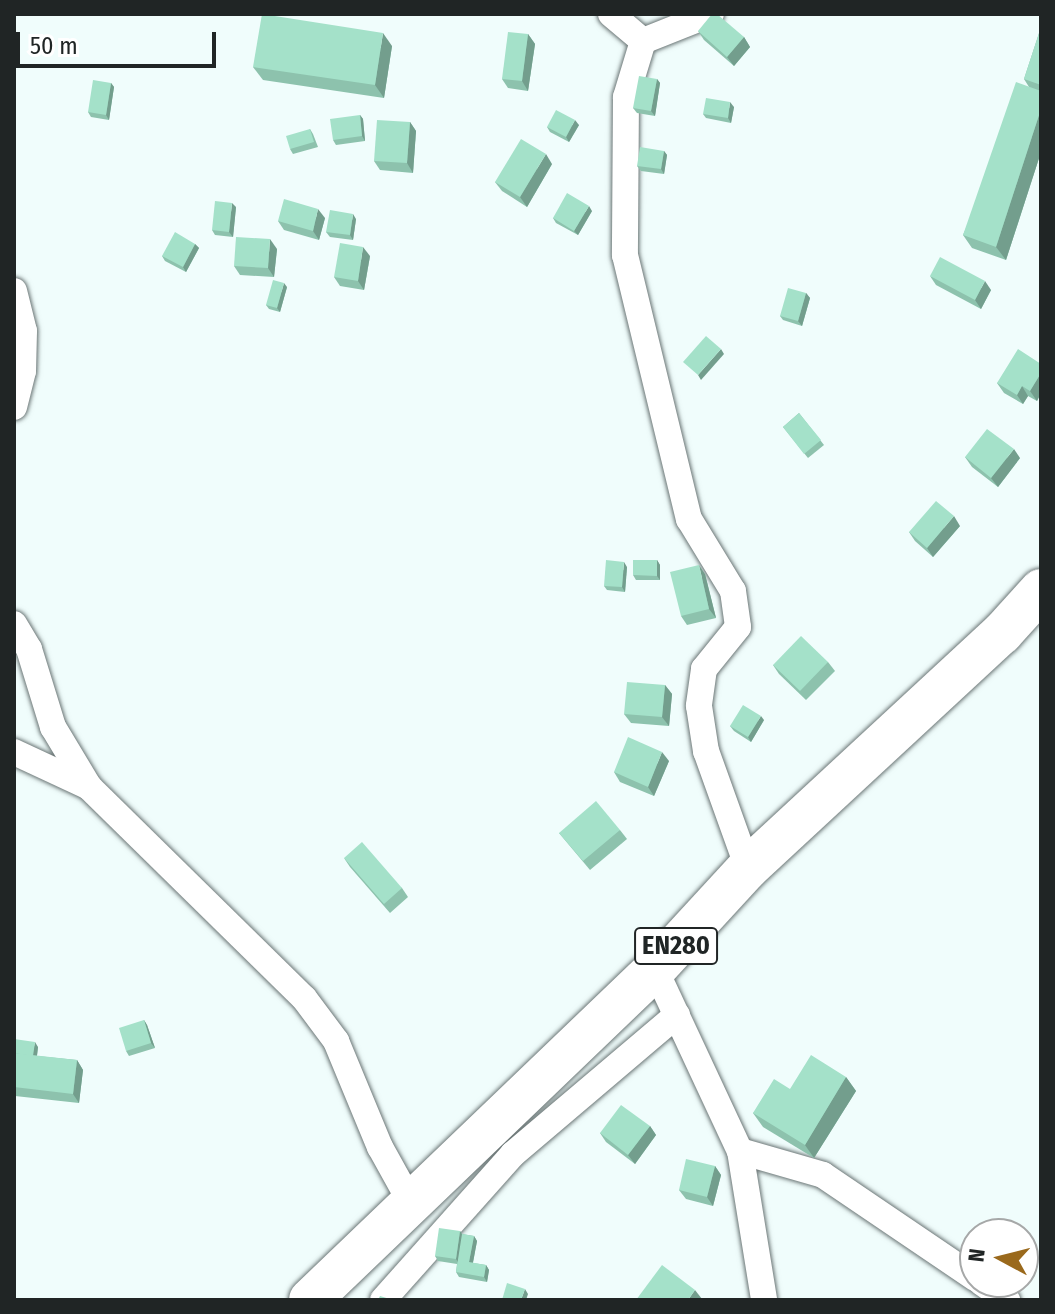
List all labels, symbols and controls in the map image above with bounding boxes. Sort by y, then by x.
scale bar [20,16,220,66]
text: 50 m [30,32,78,60]
road number: EN280 [634,924,718,968]
north arrow [959,1218,1039,1298]
text: N [962,1247,991,1263]

